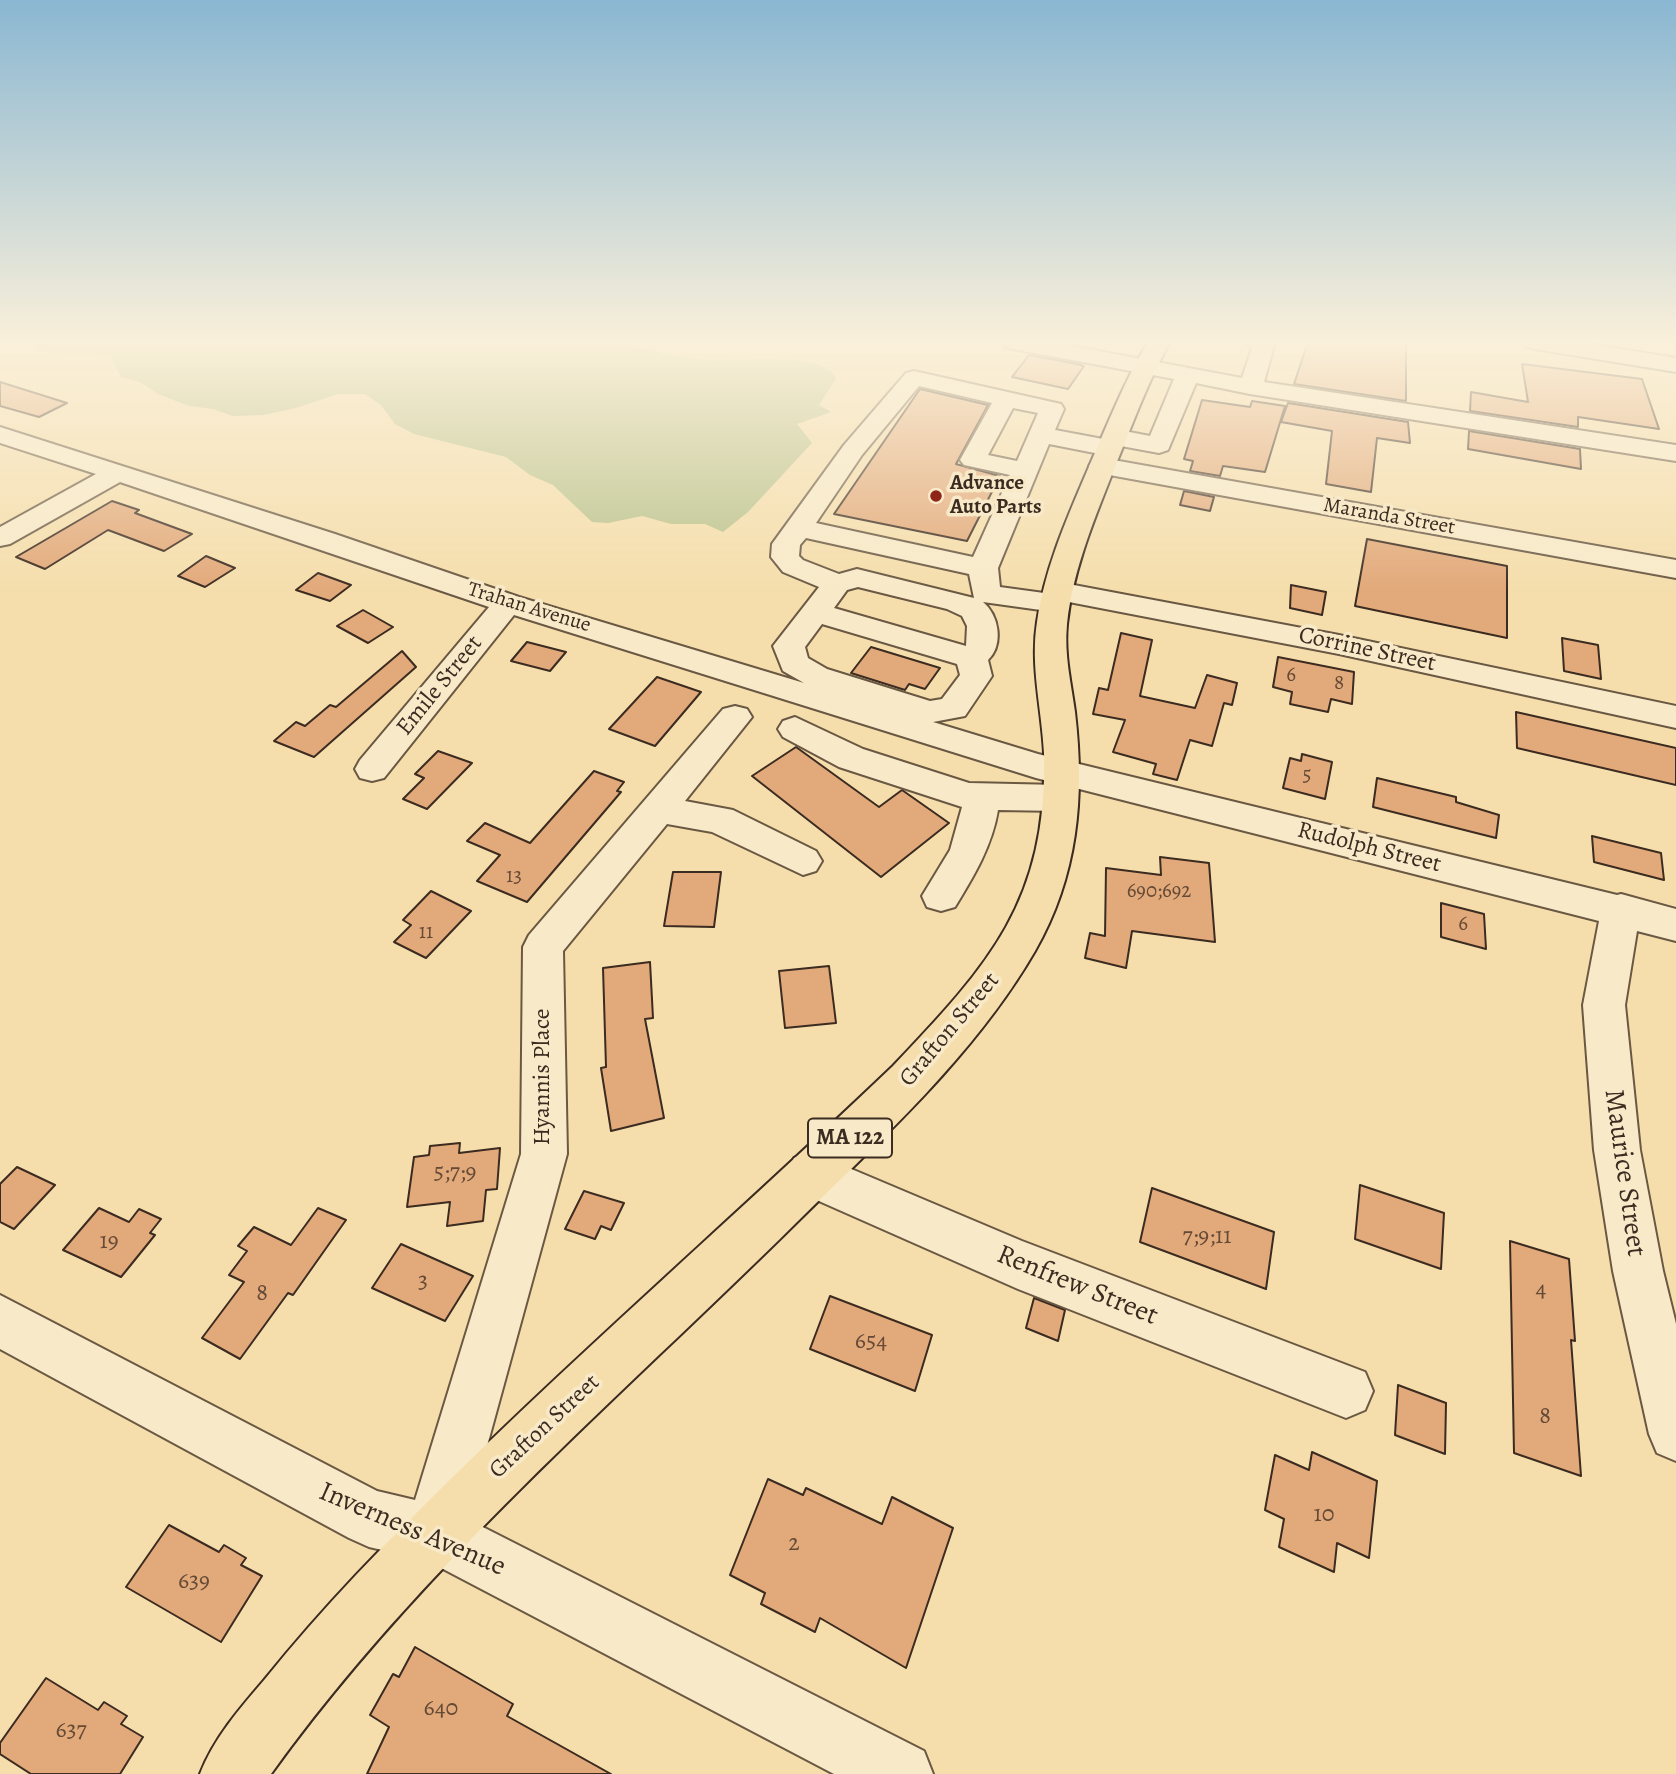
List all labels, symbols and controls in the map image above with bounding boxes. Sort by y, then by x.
place label: Advance Auto Parts [950,471,1042,521]
marker: Advance Auto Parts [928,488,944,504]
street label: Maranda Street [1321,493,1457,541]
street label: Trahan Avenue [464,577,594,639]
street label: Corrine Street [1296,621,1438,679]
street label: Emile Street [391,630,489,742]
house number: 6 [1286,663,1296,689]
house number: 8 [1334,671,1344,697]
house number: 5 [1302,763,1312,789]
street label: Rudolph Street [1294,816,1444,880]
house number: 13 [506,864,522,890]
house number: 690;692 [1127,879,1191,905]
house number: 6 [1458,912,1468,938]
house number: 11 [419,920,433,946]
street label: Grafton Street [894,967,1006,1093]
street label: Hyannis Place [529,1008,557,1146]
street label: Maurice Street [1596,1087,1652,1259]
road number: MA 122 [808,1119,892,1158]
house number: 5;7;9 [434,1159,476,1187]
house number: 7;9;11 [1183,1223,1231,1251]
house number: 19 [99,1228,119,1256]
street label: Renfrew Street [992,1238,1162,1334]
house number: 3 [418,1268,428,1296]
house number: 4 [1536,1276,1546,1304]
house number: 8 [256,1280,268,1308]
house number: 654 [855,1328,887,1356]
street label: Grafton Street [484,1369,606,1485]
house number: 8 [1539,1403,1551,1431]
street label: Inverness Avenue [314,1476,510,1584]
house number: 10 [1314,1501,1334,1529]
house number: 2 [788,1530,800,1558]
house number: 639 [178,1568,210,1596]
house number: 640 [424,1695,458,1723]
house number: 637 [55,1717,87,1745]

